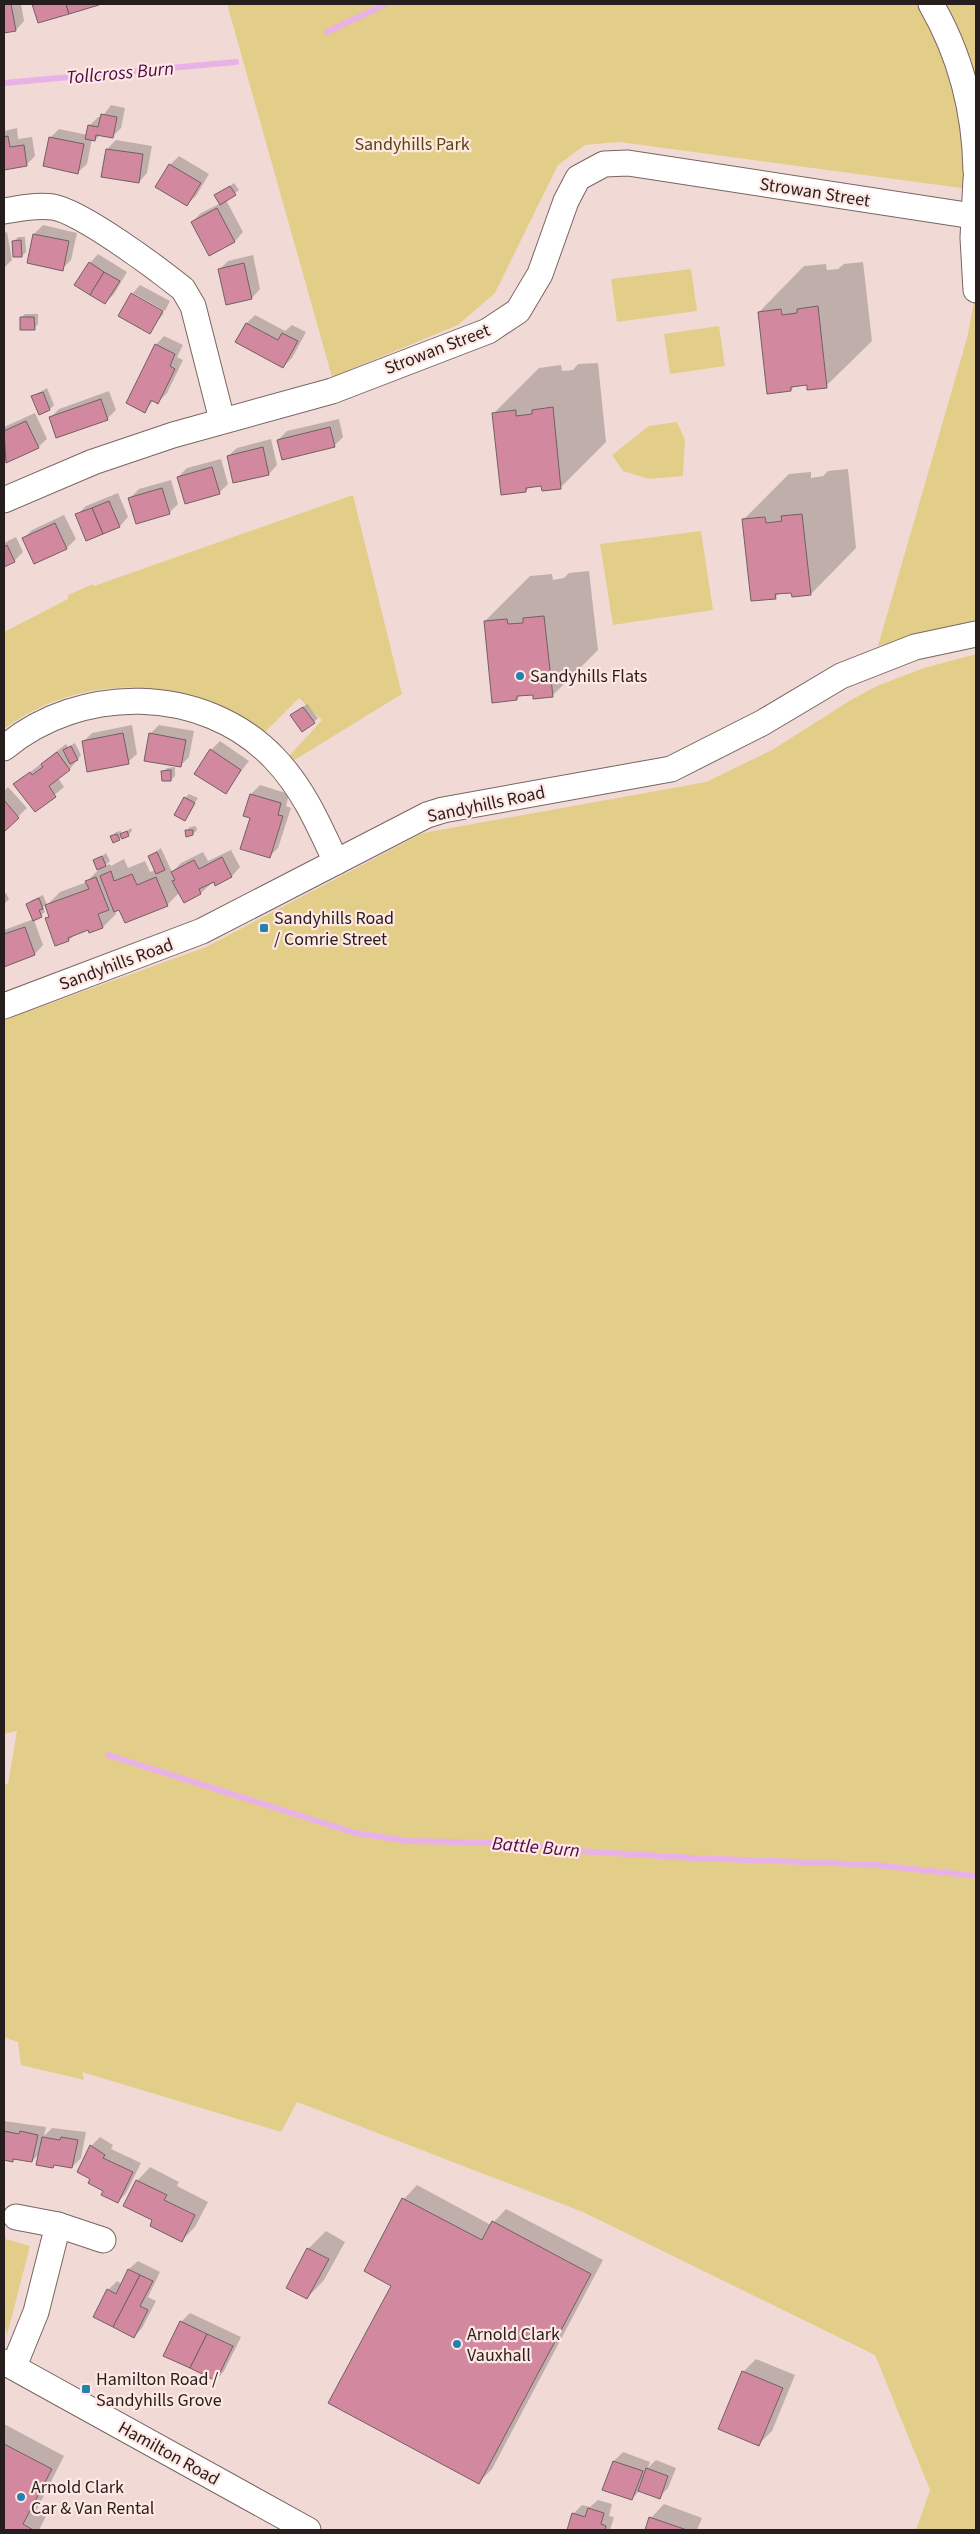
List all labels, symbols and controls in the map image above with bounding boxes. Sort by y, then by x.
water label: Tollcross Burn [65,55,175,92]
park label: Sandyhills Park [354,132,470,157]
street label: Strowan Street [758,171,872,214]
street label: Strowan Street [381,318,494,381]
place label: Sandyhills Flats [530,664,647,689]
marker: Sandyhills Flats [514,670,526,682]
street label: Sandyhills Road [425,780,547,829]
place label: Sandyhills Road / Comrie Street [274,906,394,952]
marker: Sandyhills Road / Comrie Street [258,922,270,934]
street label: Sandyhills Road [55,932,177,997]
water label: Battle Burn [491,1830,581,1865]
place label: Arnold Clark Vauxhall [467,2322,560,2368]
marker: Arnold Clark Vauxhall [451,2338,463,2350]
place label: Hamilton Road / Sandyhills Grove [96,2367,222,2413]
marker: Hamilton Road / Sandyhills Grove [80,2383,92,2395]
street label: Hamilton Road [114,2415,224,2492]
place label: Arnold Clark Car & Van Rental [31,2475,154,2521]
marker: Arnold Clark Car & Van Rental [15,2491,27,2503]

